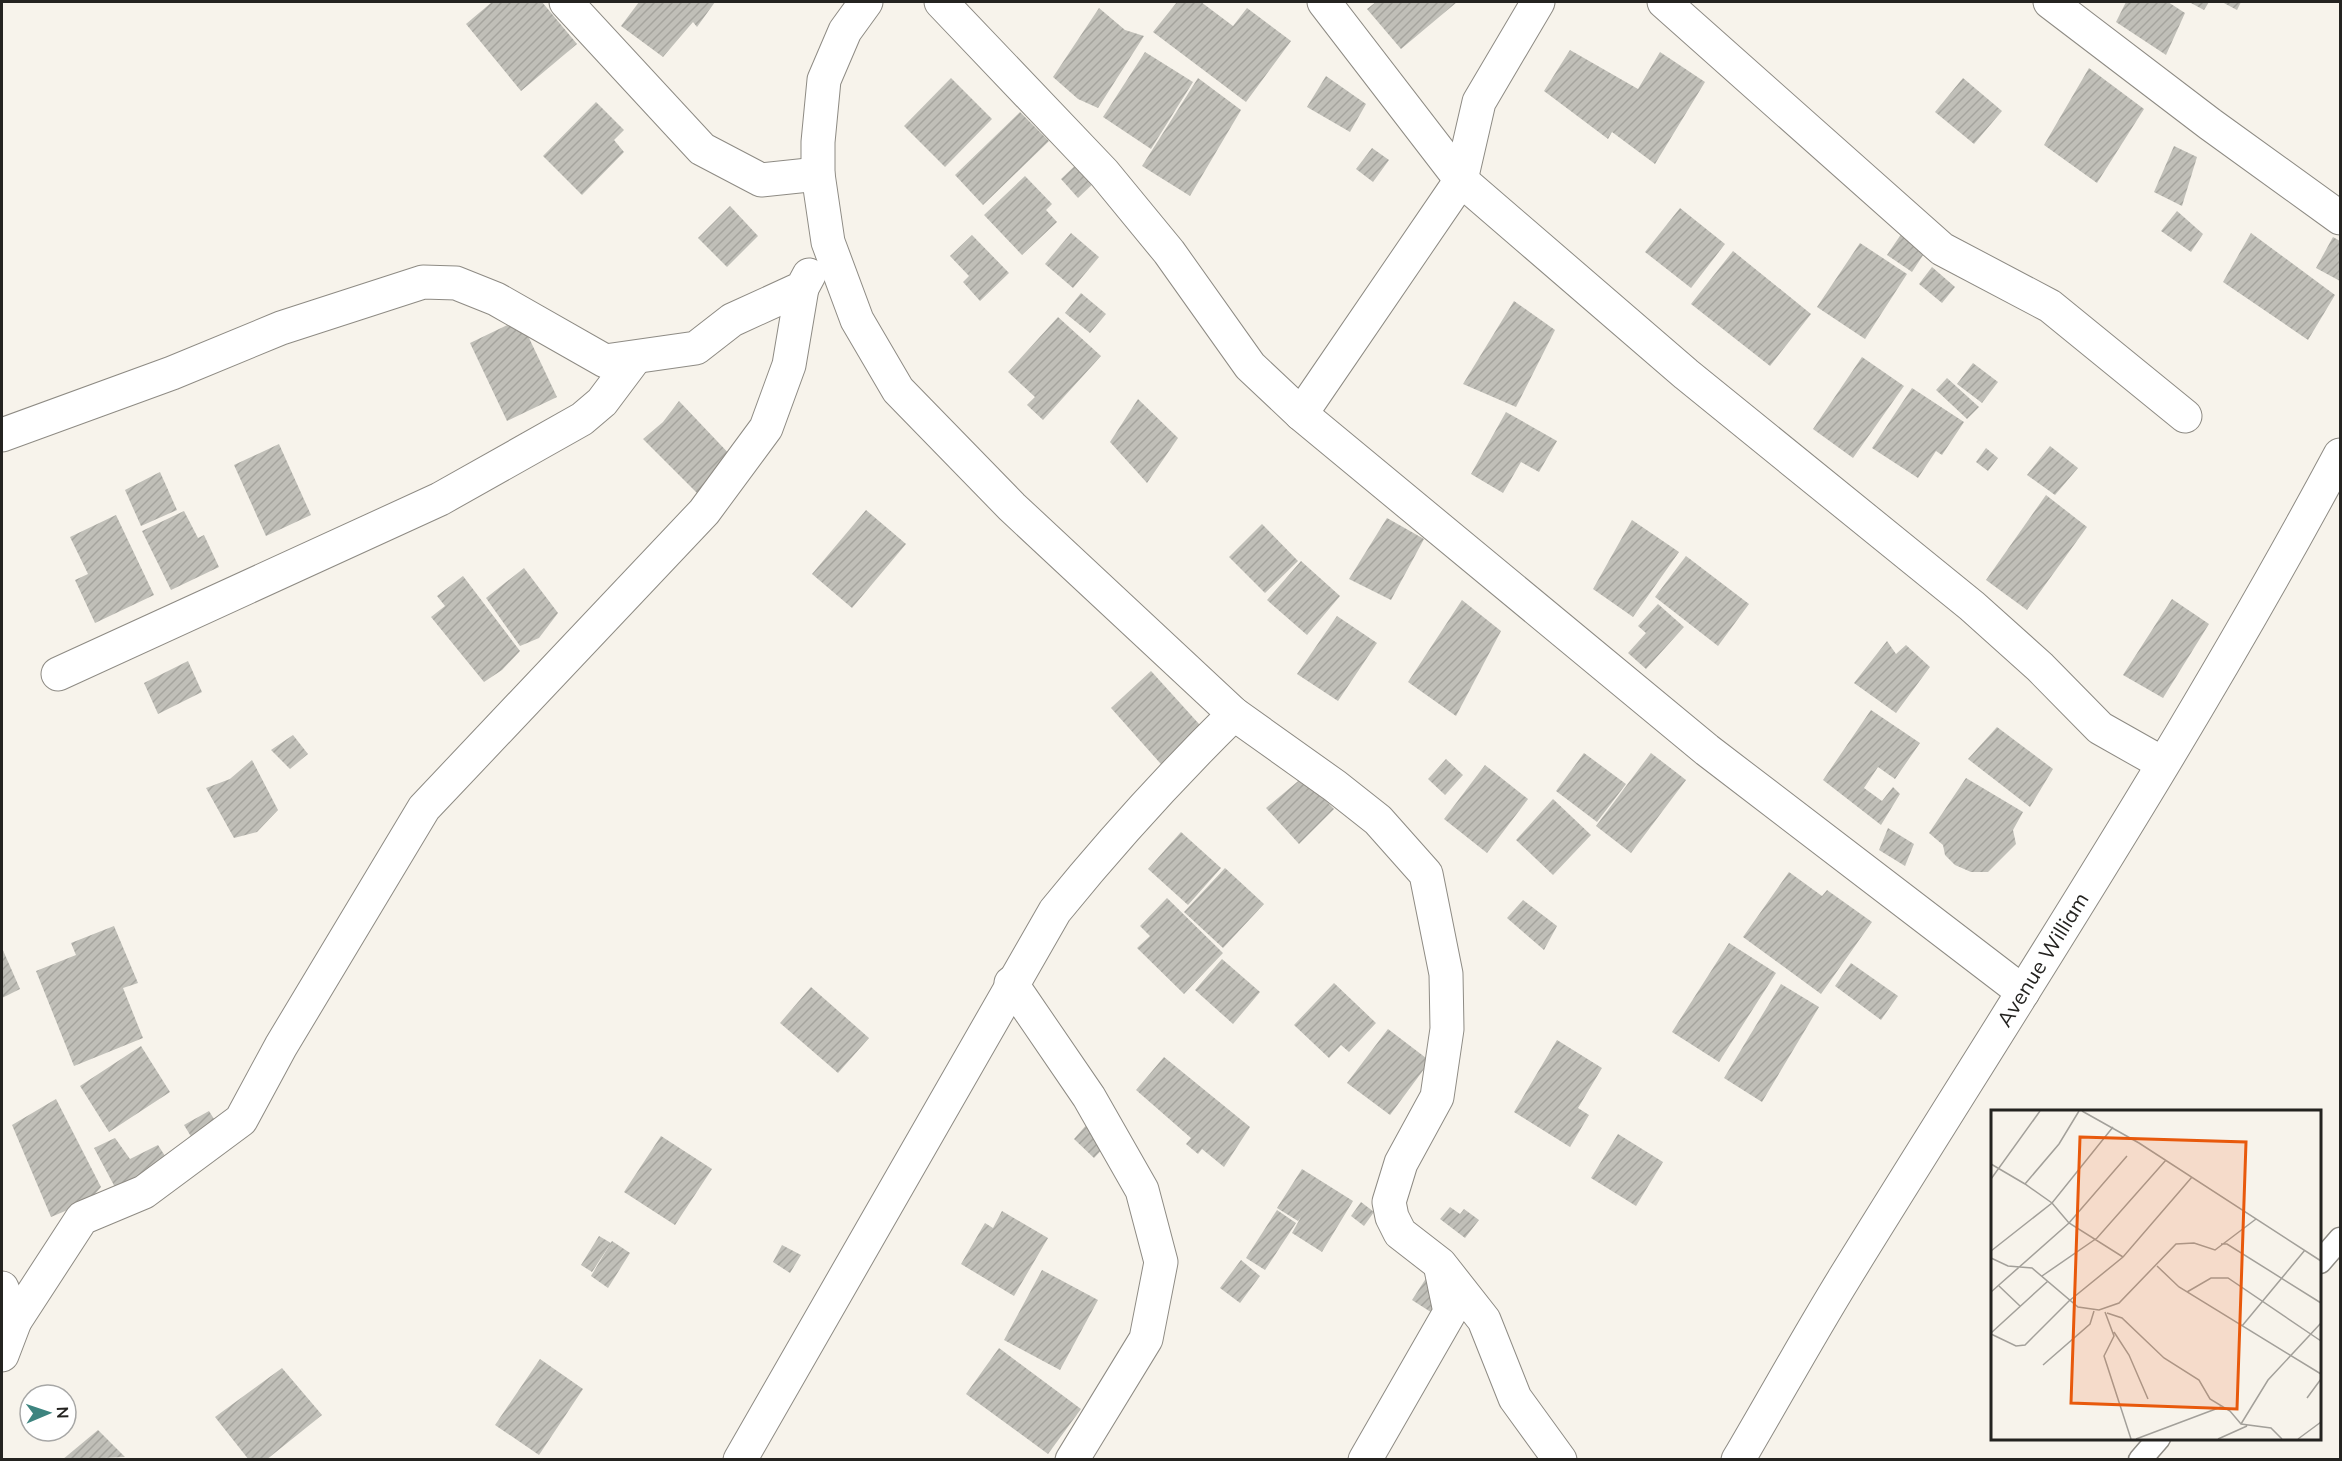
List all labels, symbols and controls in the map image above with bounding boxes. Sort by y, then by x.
street label: Avenue William [1991,887,2094,1031]
inset map [1991,1110,2321,1440]
north arrow [18,1383,78,1443]
text: N [53,1406,73,1419]

